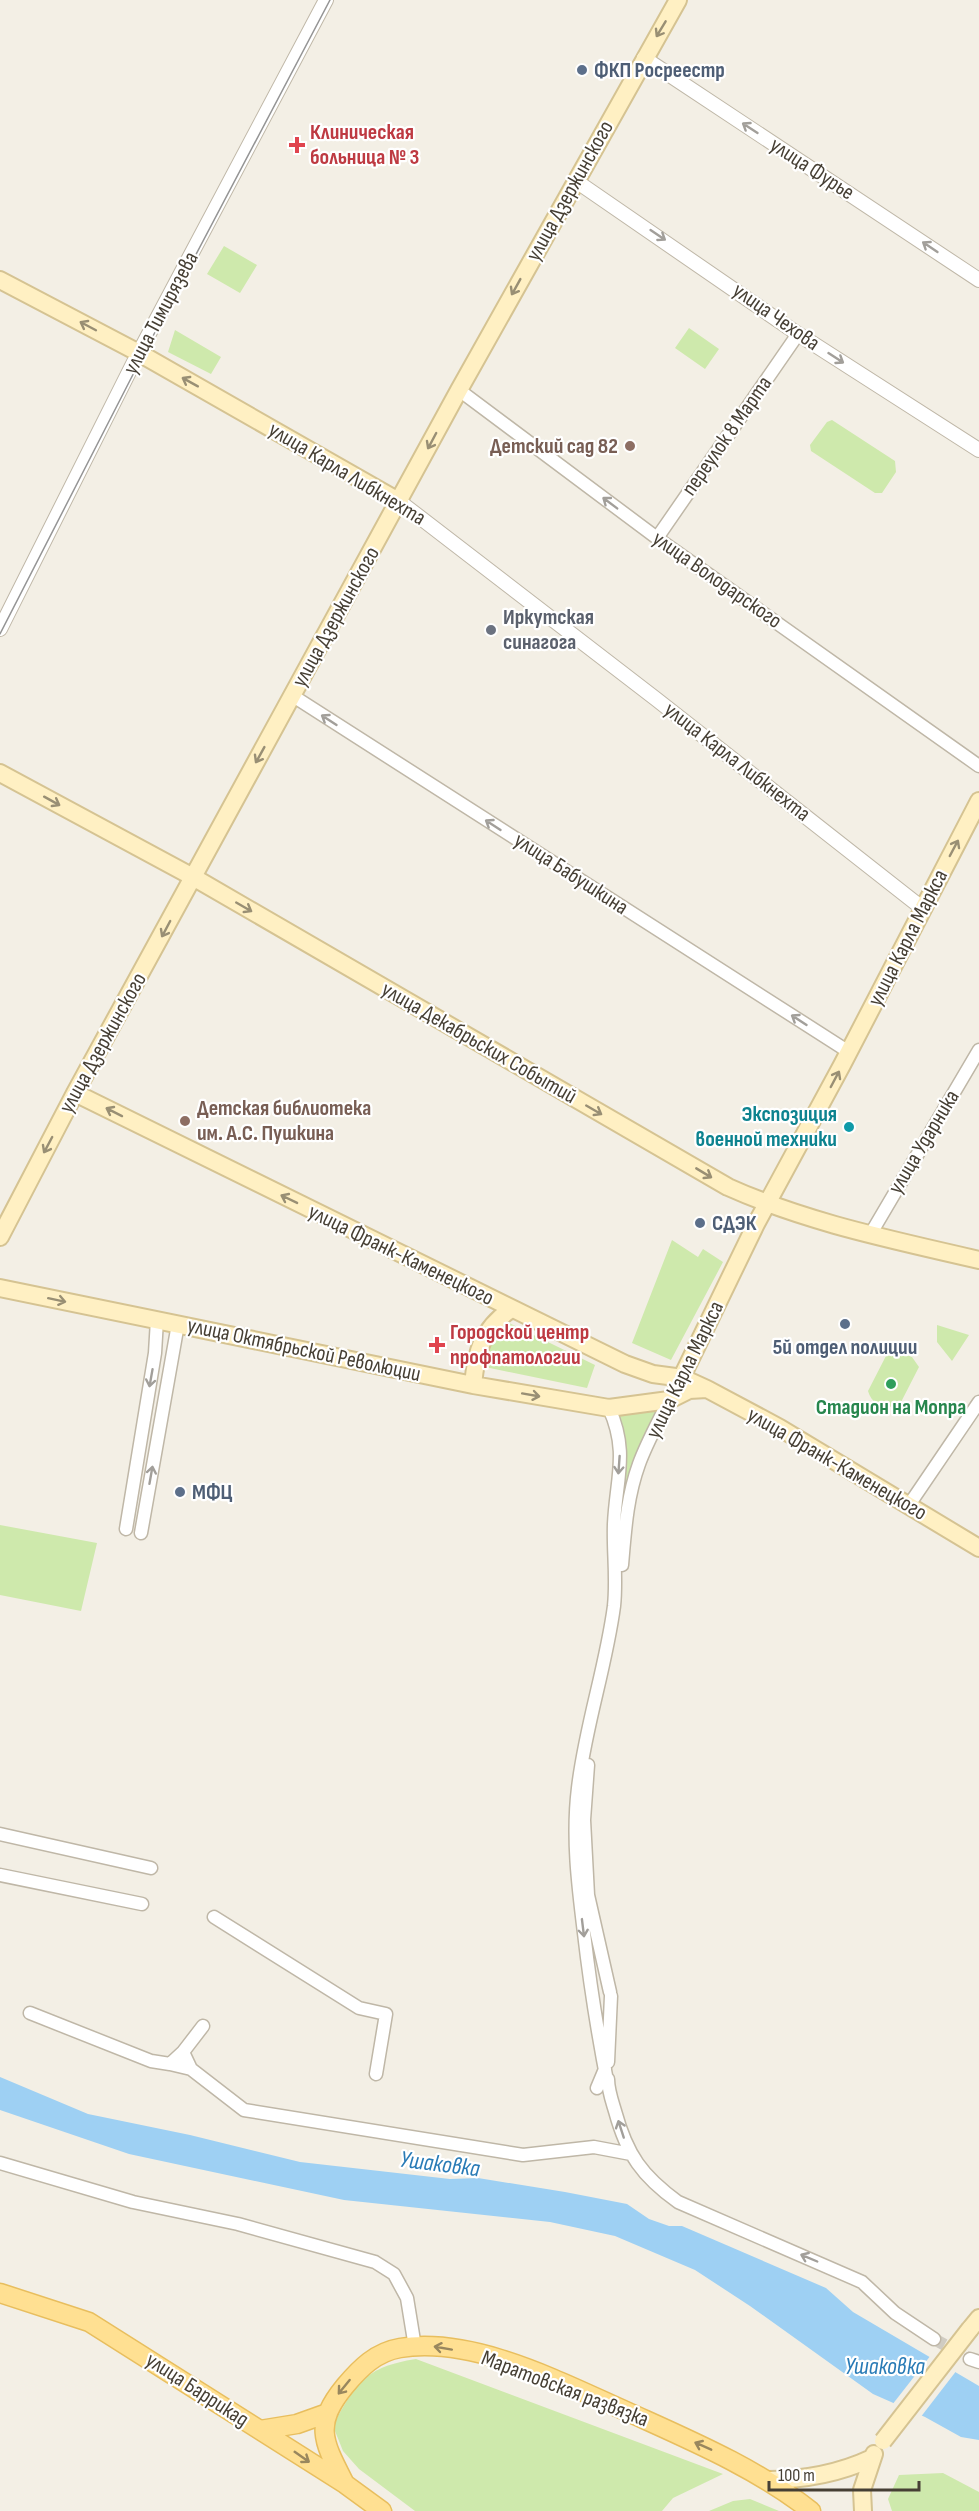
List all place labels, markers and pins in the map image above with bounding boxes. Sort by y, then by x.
place label: ФКП Росреестр [594,57,725,84]
marker: ФКП Росреестр [575,63,589,77]
place label: Клиническая больница № 3 [310,119,419,171]
marker: Клиническая больница № 3 [288,136,306,154]
place label: Детский сад 82 [490,433,618,460]
marker: Детский сад 82 [623,439,637,453]
place label: Иркутская синагога [503,604,594,656]
marker: Иркутская синагога [484,623,498,637]
place label: Детская библиотека им. А.С. Пушкина [197,1095,371,1147]
place label: Экспозиция военной техники [696,1101,837,1153]
marker: Детская библиотека им. А.С. Пушкина [178,1114,192,1128]
marker: Экспозиция военной техники [842,1120,856,1134]
place label: СДЭК [712,1210,757,1237]
marker: СДЭК [693,1216,707,1230]
marker: 5й отдел полиции [838,1317,852,1331]
place label: Городской центр профпатологии [450,1319,589,1371]
place label: 5й отдел полиции [773,1334,917,1361]
marker: Городской центр профпатологии [428,1336,446,1354]
marker: Стадион на Мопра [884,1377,898,1391]
place label: Стадион на Мопра [816,1394,966,1421]
place label: МФЦ [192,1479,233,1506]
marker: МФЦ [173,1485,187,1499]

